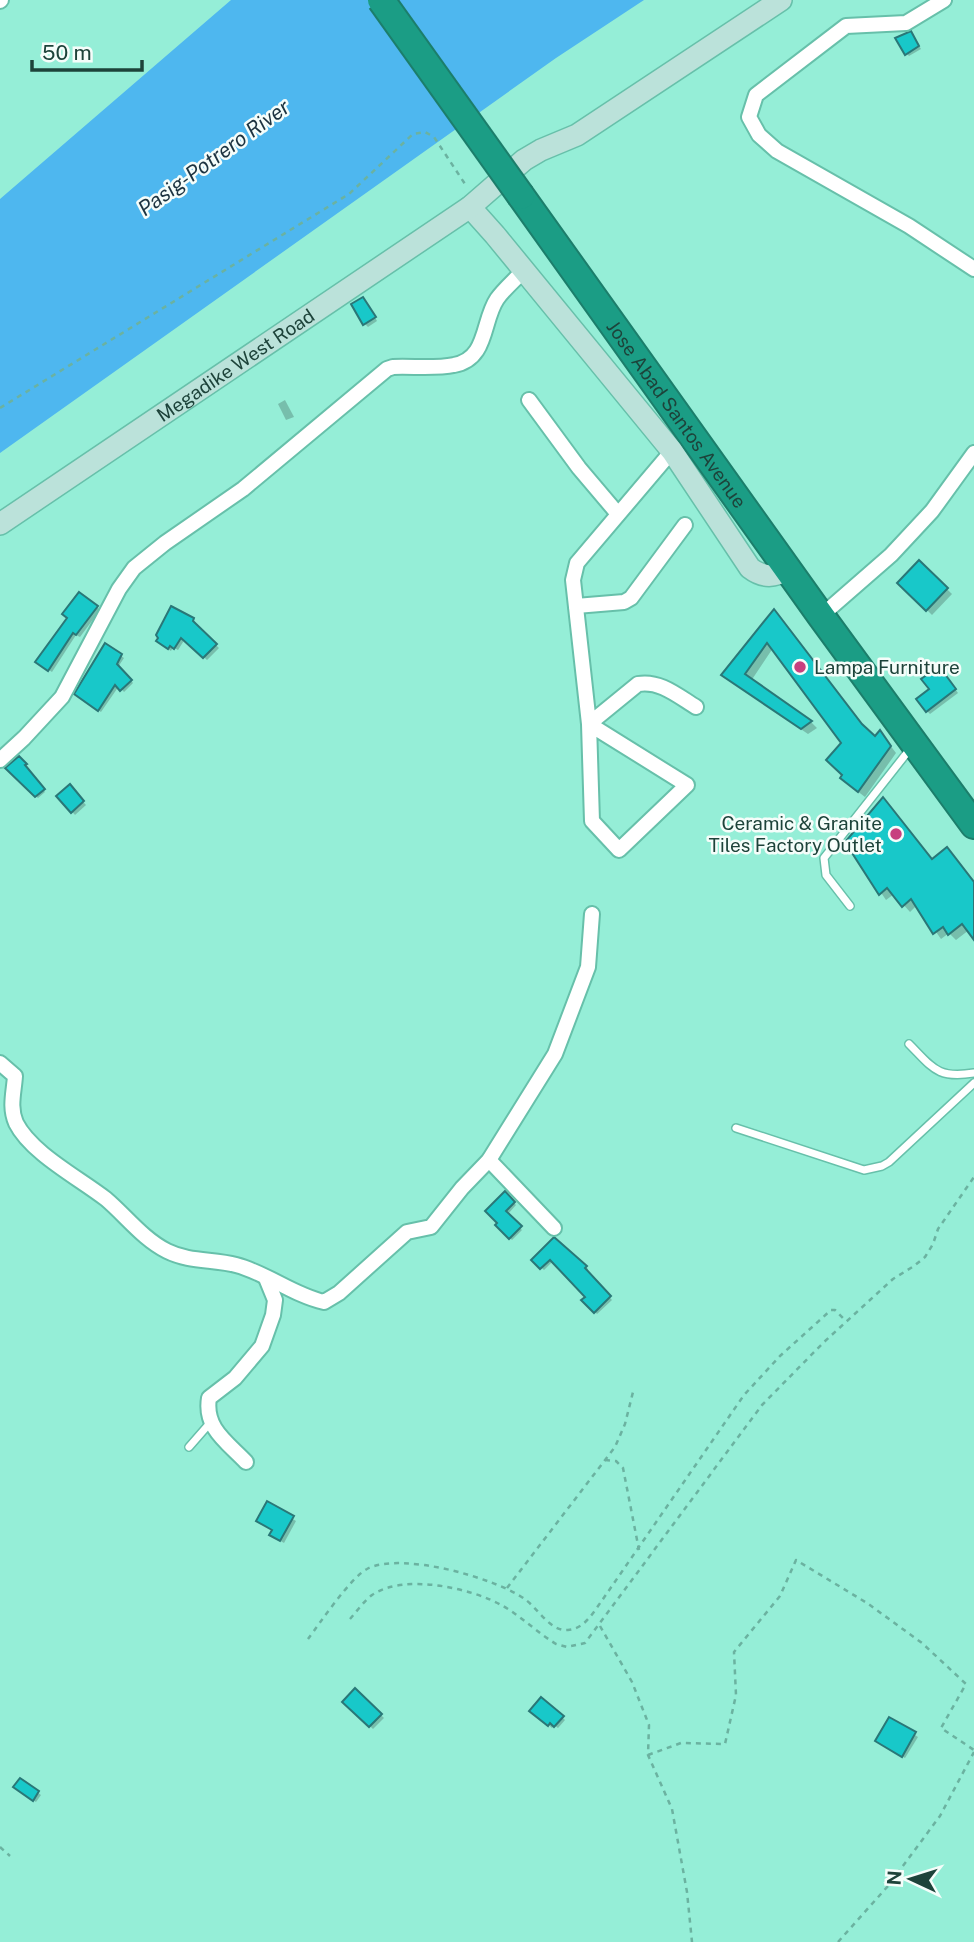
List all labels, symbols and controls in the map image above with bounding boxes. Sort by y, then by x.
scale bar [32,28,142,72]
text: 50 m [42,40,92,65]
water label: Pasig-Potrero River [133,94,295,221]
street label: Megadike West Road [153,304,318,426]
street label: Jose Abad Santos Avenue [602,316,751,512]
place label: Lampa Furniture [814,656,960,678]
marker: Lampa Furniture [792,659,808,675]
place label: Ceramic & Granite Tiles Factory Outlet [709,812,882,856]
marker: Ceramic & Granite Tiles Factory Outlet [888,826,904,842]
north arrow [876,1844,946,1914]
text: N [883,1870,906,1886]

